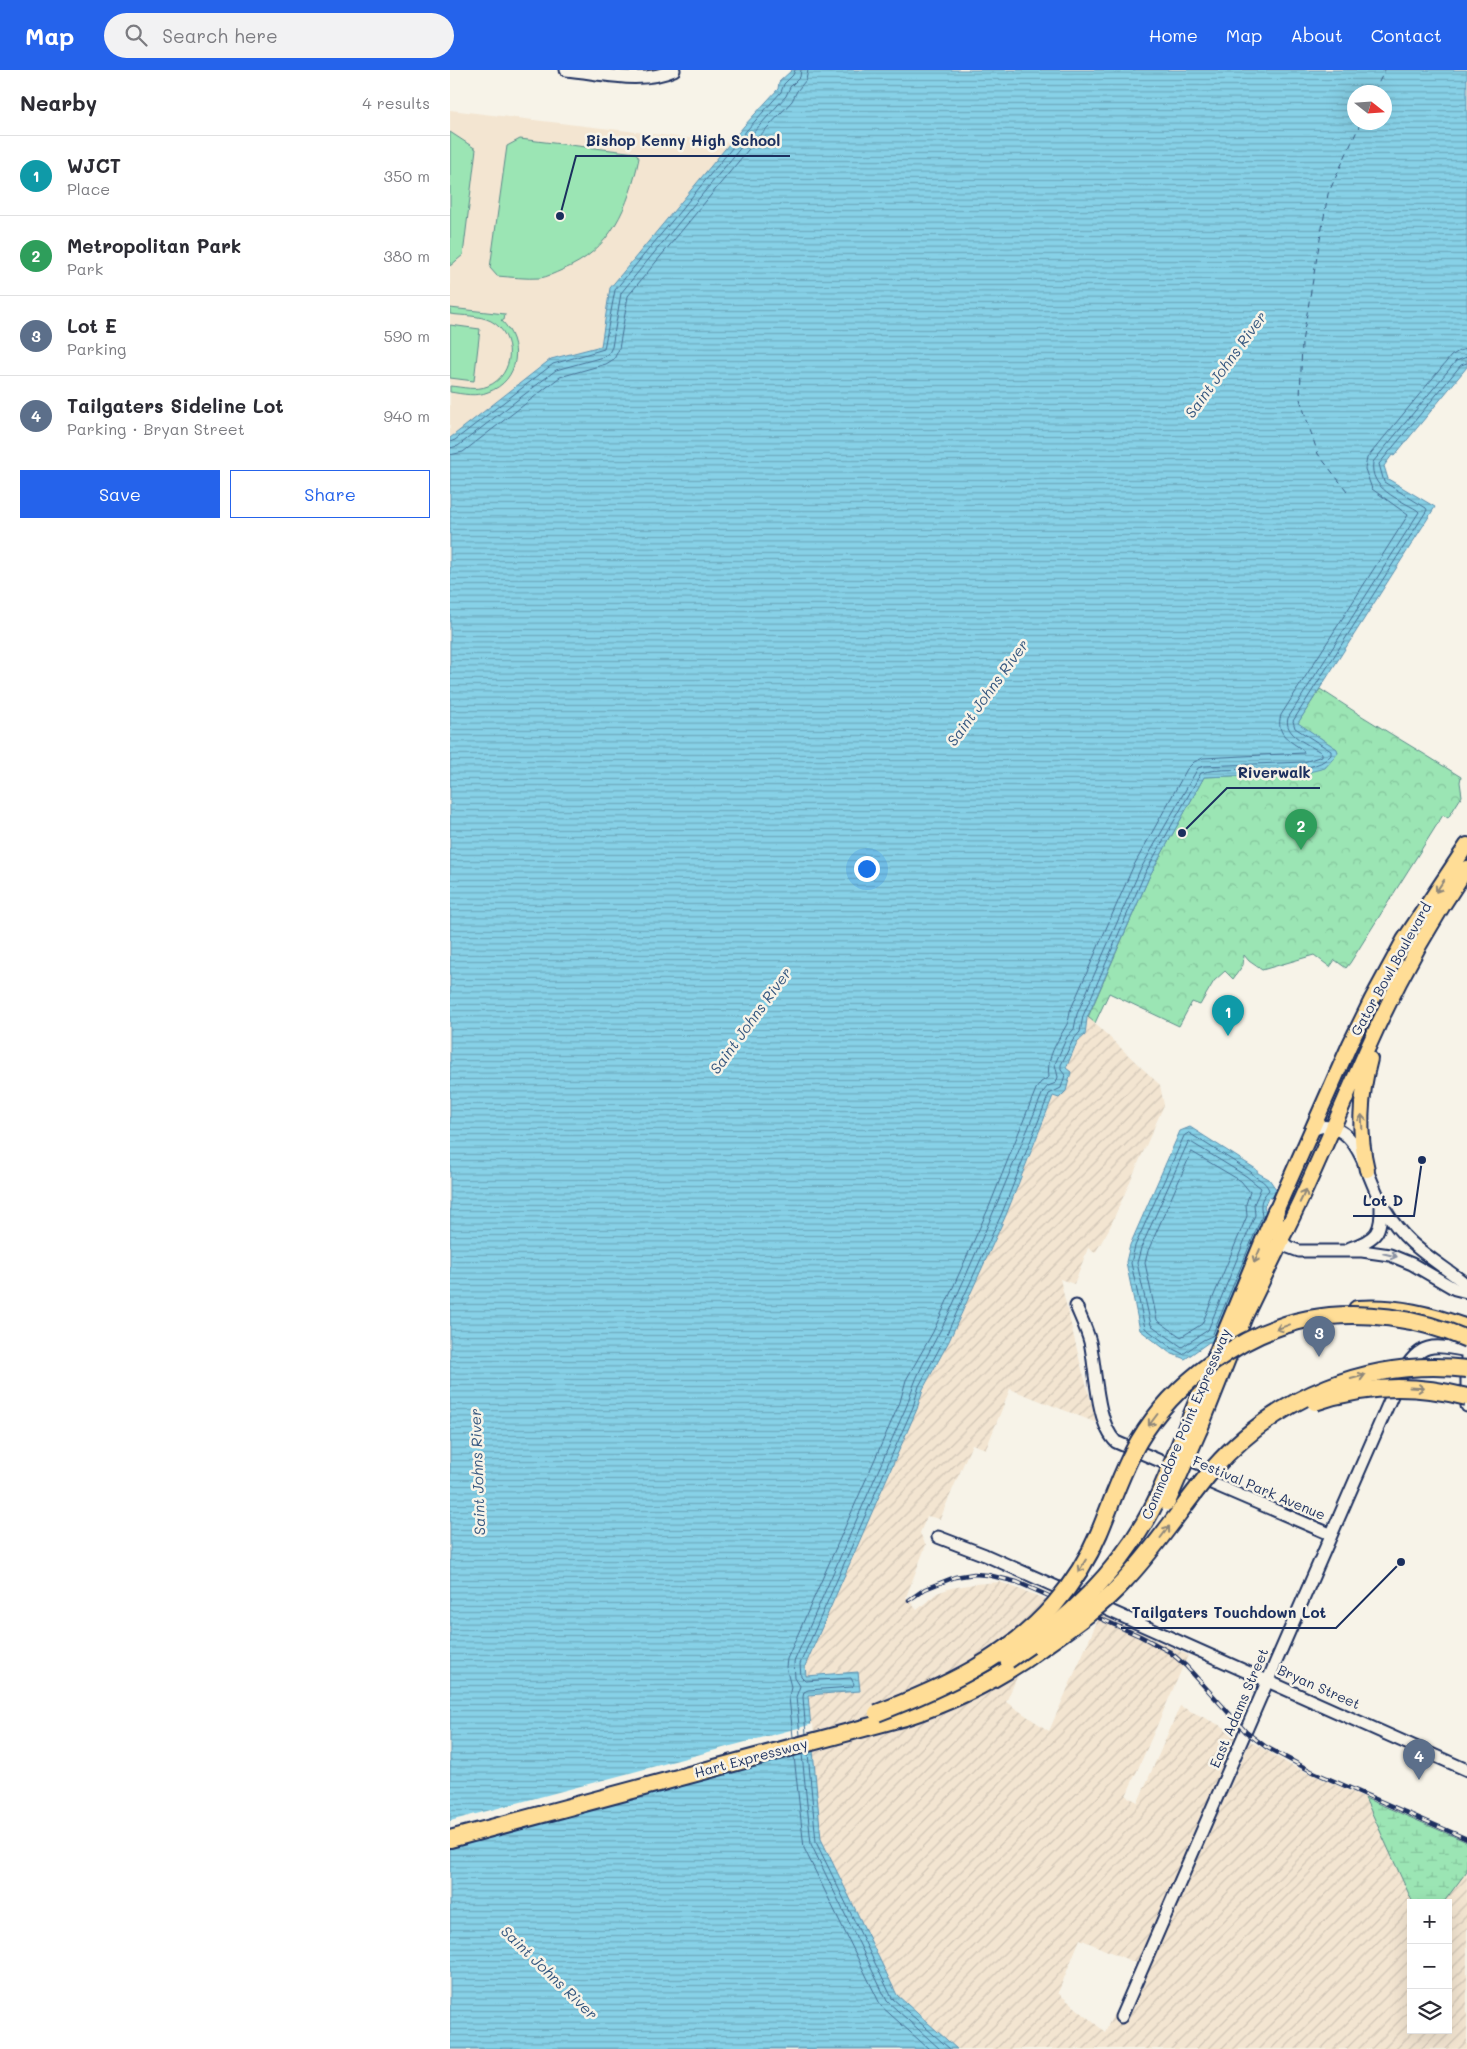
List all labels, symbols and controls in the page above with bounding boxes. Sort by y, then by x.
search box [104,13,454,58]
text: Map [25,20,74,51]
icon: search [122,21,150,49]
text: Search here [162,23,278,48]
text: Home [1149,23,1198,47]
text: Map [1226,23,1262,47]
text: About [1290,23,1343,47]
text: Contact [1371,23,1442,47]
north arrow [1347,85,1392,130]
text: Nearby [20,89,97,116]
text: 4 results [362,92,430,113]
callout: Bishop Kenny High School [576,126,790,156]
text: Bishop Kenny High School [586,130,780,150]
text: WJCT [67,153,121,178]
text: 1 [32,165,40,186]
text: 350 m [384,165,430,186]
text: Place [67,178,110,199]
text: Metropolitan Park [67,233,241,258]
text: 2 [32,245,40,266]
text: 380 m [383,245,430,266]
text: Park [67,258,103,279]
water label: Saint Johns River [1180,307,1271,422]
text: Lot E [67,313,117,338]
text: 3 [31,325,41,346]
text: 590 m [383,325,430,346]
text: Parking [67,338,126,359]
text: Tailgaters Sideline Lot [67,393,284,418]
text: 4 [31,405,41,426]
text: 940 m [383,405,430,426]
text: Parking · Bryan Street [67,418,245,439]
button: Save [20,470,220,518]
button: Share [230,470,430,518]
water label: Saint Johns River [942,635,1033,750]
callout: Riverwalk [1227,758,1320,788]
text: Riverwalk [1237,762,1311,782]
pin: 2 [1285,809,1317,850]
your location [854,856,880,882]
one-way arrow [1435,878,1445,892]
street label: Gator Bowl Boulevard [1346,899,1435,1039]
water label: Saint Johns River [705,963,796,1078]
pin: 1 [1212,995,1244,1036]
one-way arrow [1357,1114,1366,1130]
callout: Lot D [1353,1186,1414,1216]
one-way arrow [1299,1189,1308,1204]
text: Lot D [1363,1190,1403,1210]
one-way arrow [1251,1248,1261,1263]
one-way arrow [1381,1251,1397,1261]
pin: 3 [1303,1316,1335,1357]
one-way arrow [1276,1323,1291,1332]
street label: Commodore Point Expressway [1137,1325,1234,1522]
one-way arrow [1350,1372,1366,1381]
one-way arrow [1409,1384,1425,1393]
water label: Saint Johns River [465,1408,489,1536]
one-way arrow [1148,1413,1158,1427]
street label: Festival Park Avenue [1190,1451,1329,1524]
one-way arrow [1159,1526,1170,1539]
one-way arrow [1077,1558,1087,1572]
callout: Tailgaters Touchdown Lot [1121,1598,1336,1628]
text: Tailgaters Touchdown Lot [1132,1602,1327,1622]
street label: East Adams Street [1205,1645,1272,1771]
street label: Bryan Street [1275,1660,1364,1713]
street label: Hart Expressway [692,1733,810,1782]
pin: 4 [1403,1739,1435,1780]
map controls [1407,1899,1452,2034]
button: + [1407,1899,1452,1944]
water label: Saint Johns River [497,1921,603,2024]
button: − [1407,1944,1452,1989]
button: layers [1407,1989,1452,2034]

